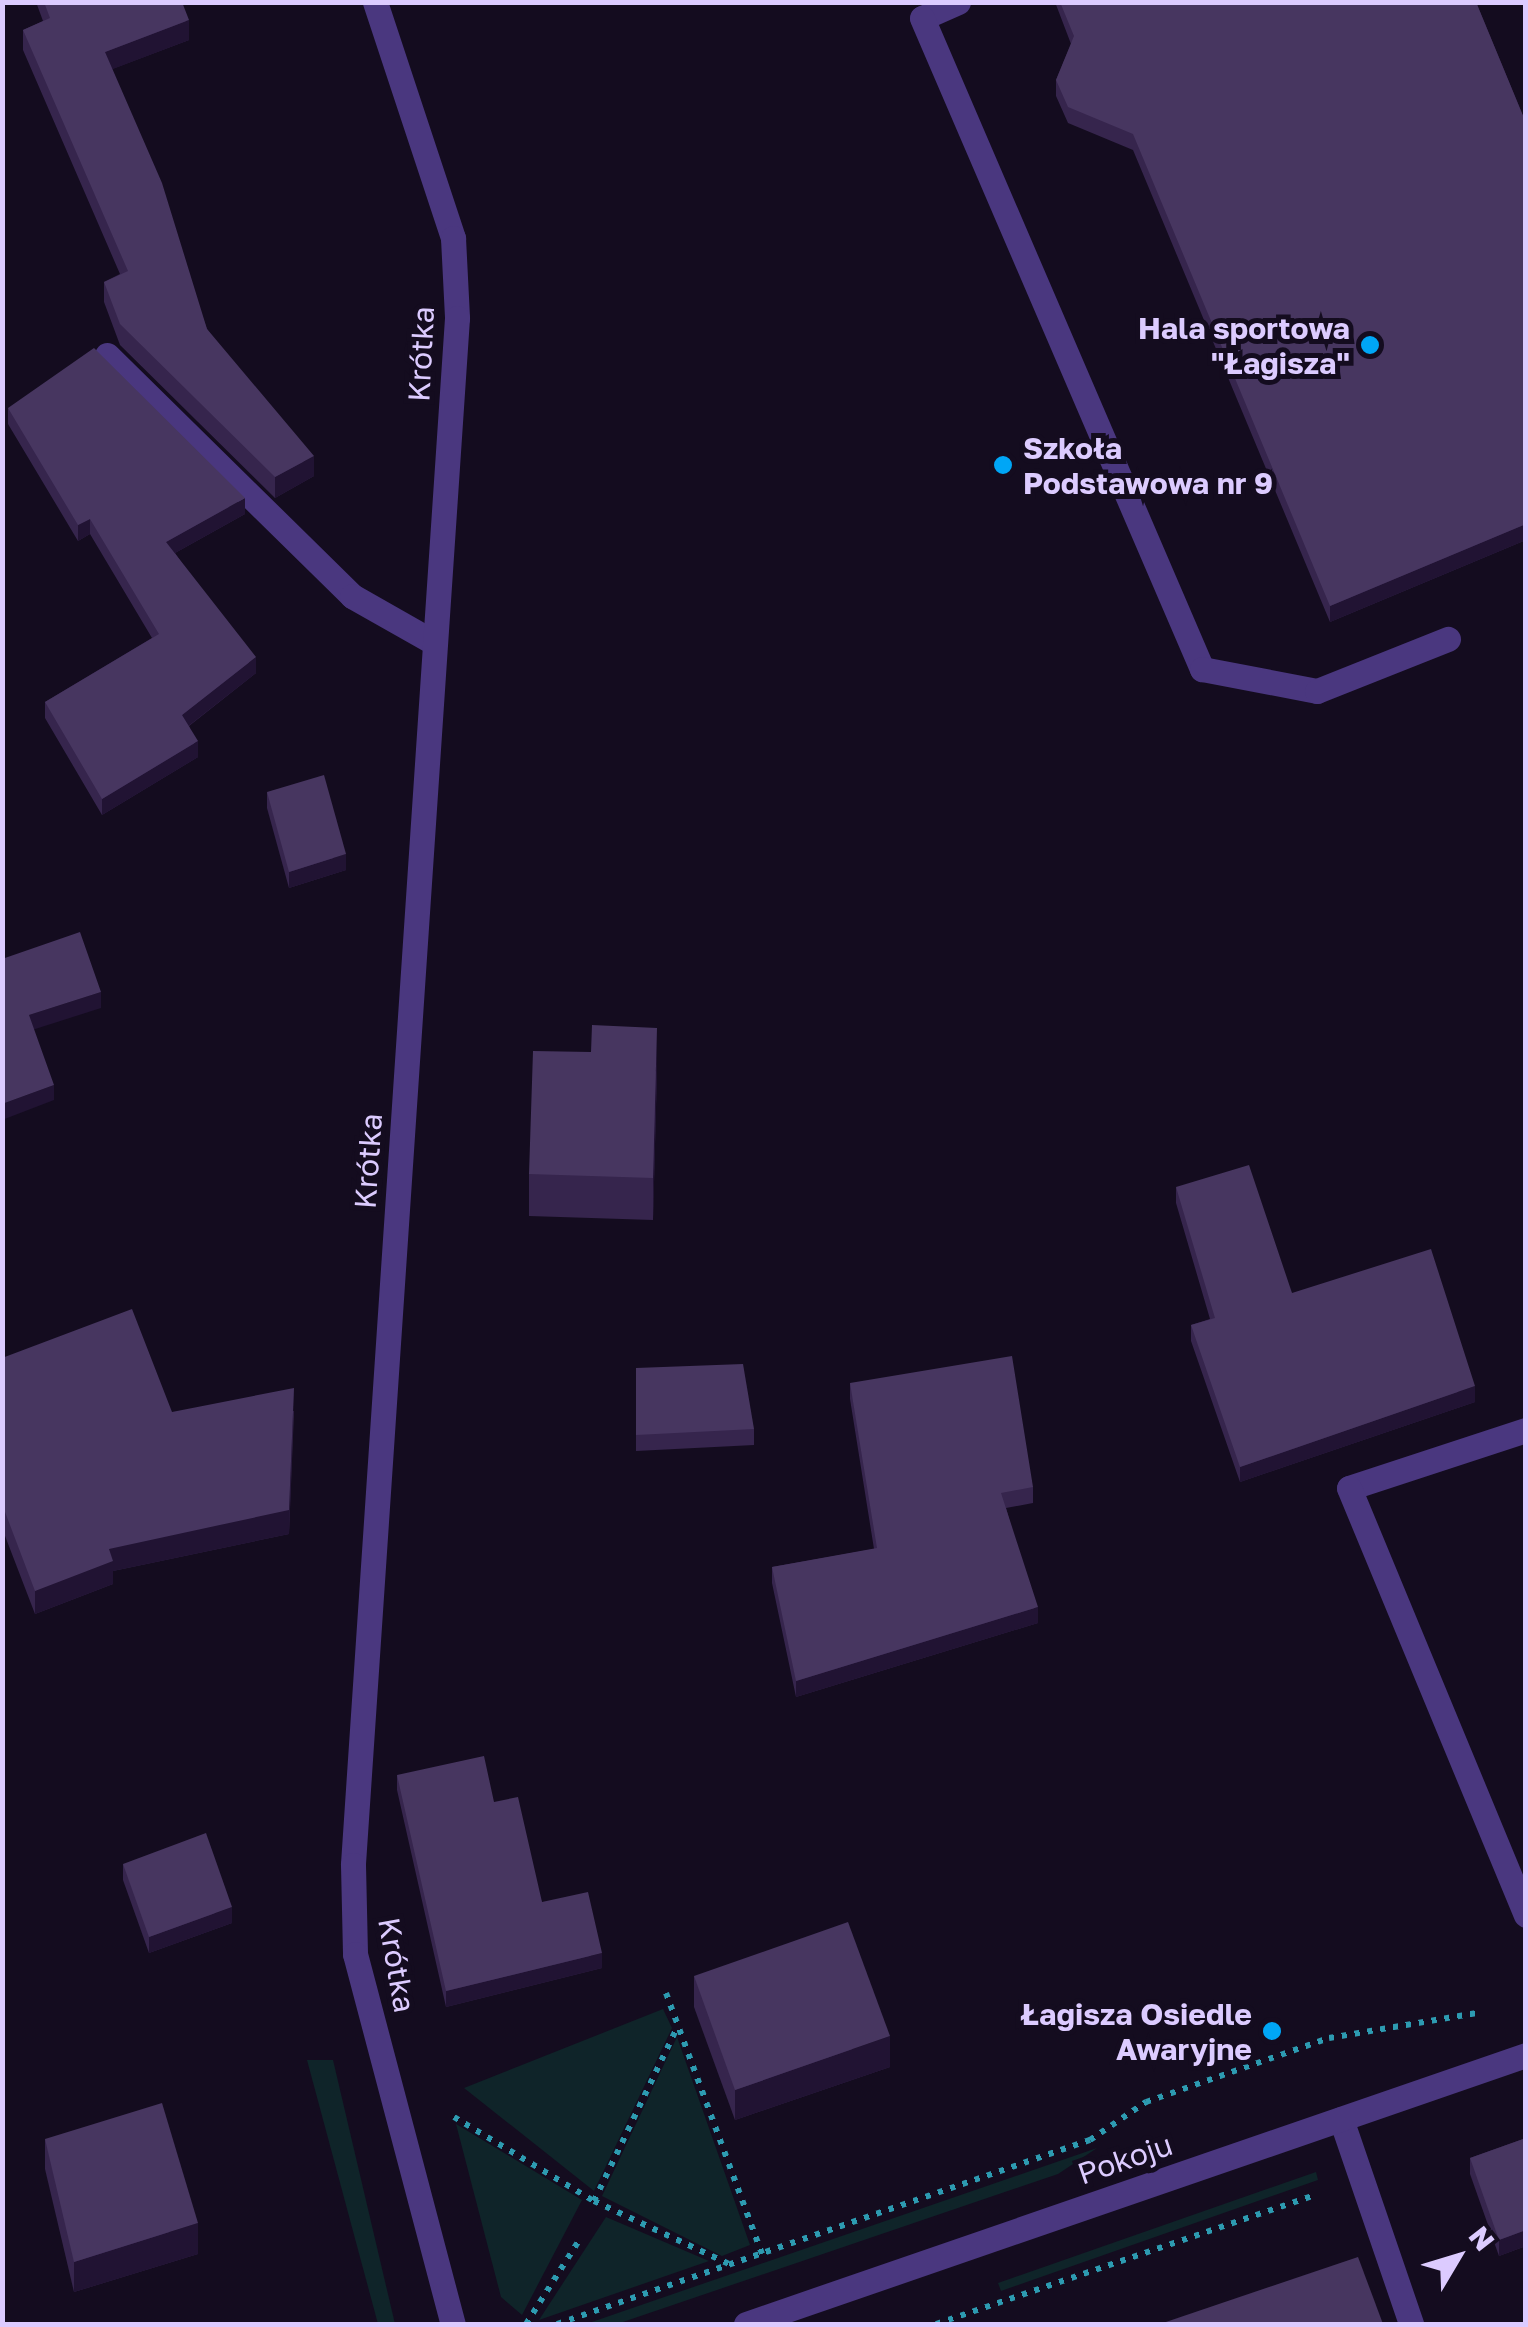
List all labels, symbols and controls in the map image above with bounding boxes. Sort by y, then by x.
street label: Krótka [401,305,441,403]
place label: Hala sportowa "Łagisza" [1138,310,1350,380]
marker: Hala sportowa "Łagisza" [1359,334,1381,356]
place label: Szkoła Podstawowa nr 9 [1023,430,1273,500]
marker: Szkoła Podstawowa nr 9 [992,454,1014,476]
street label: Krótka [347,1112,389,1210]
street label: Krótka [371,1915,423,2015]
place label: Łagisza Osiedle Awaryjne [1020,1996,1252,2066]
marker: Łagisza Osiedle Awaryjne [1261,2020,1283,2042]
street label: Pokoju [1073,2126,1177,2192]
north arrow [1408,2207,1508,2307]
text: N [1462,2220,1502,2257]

